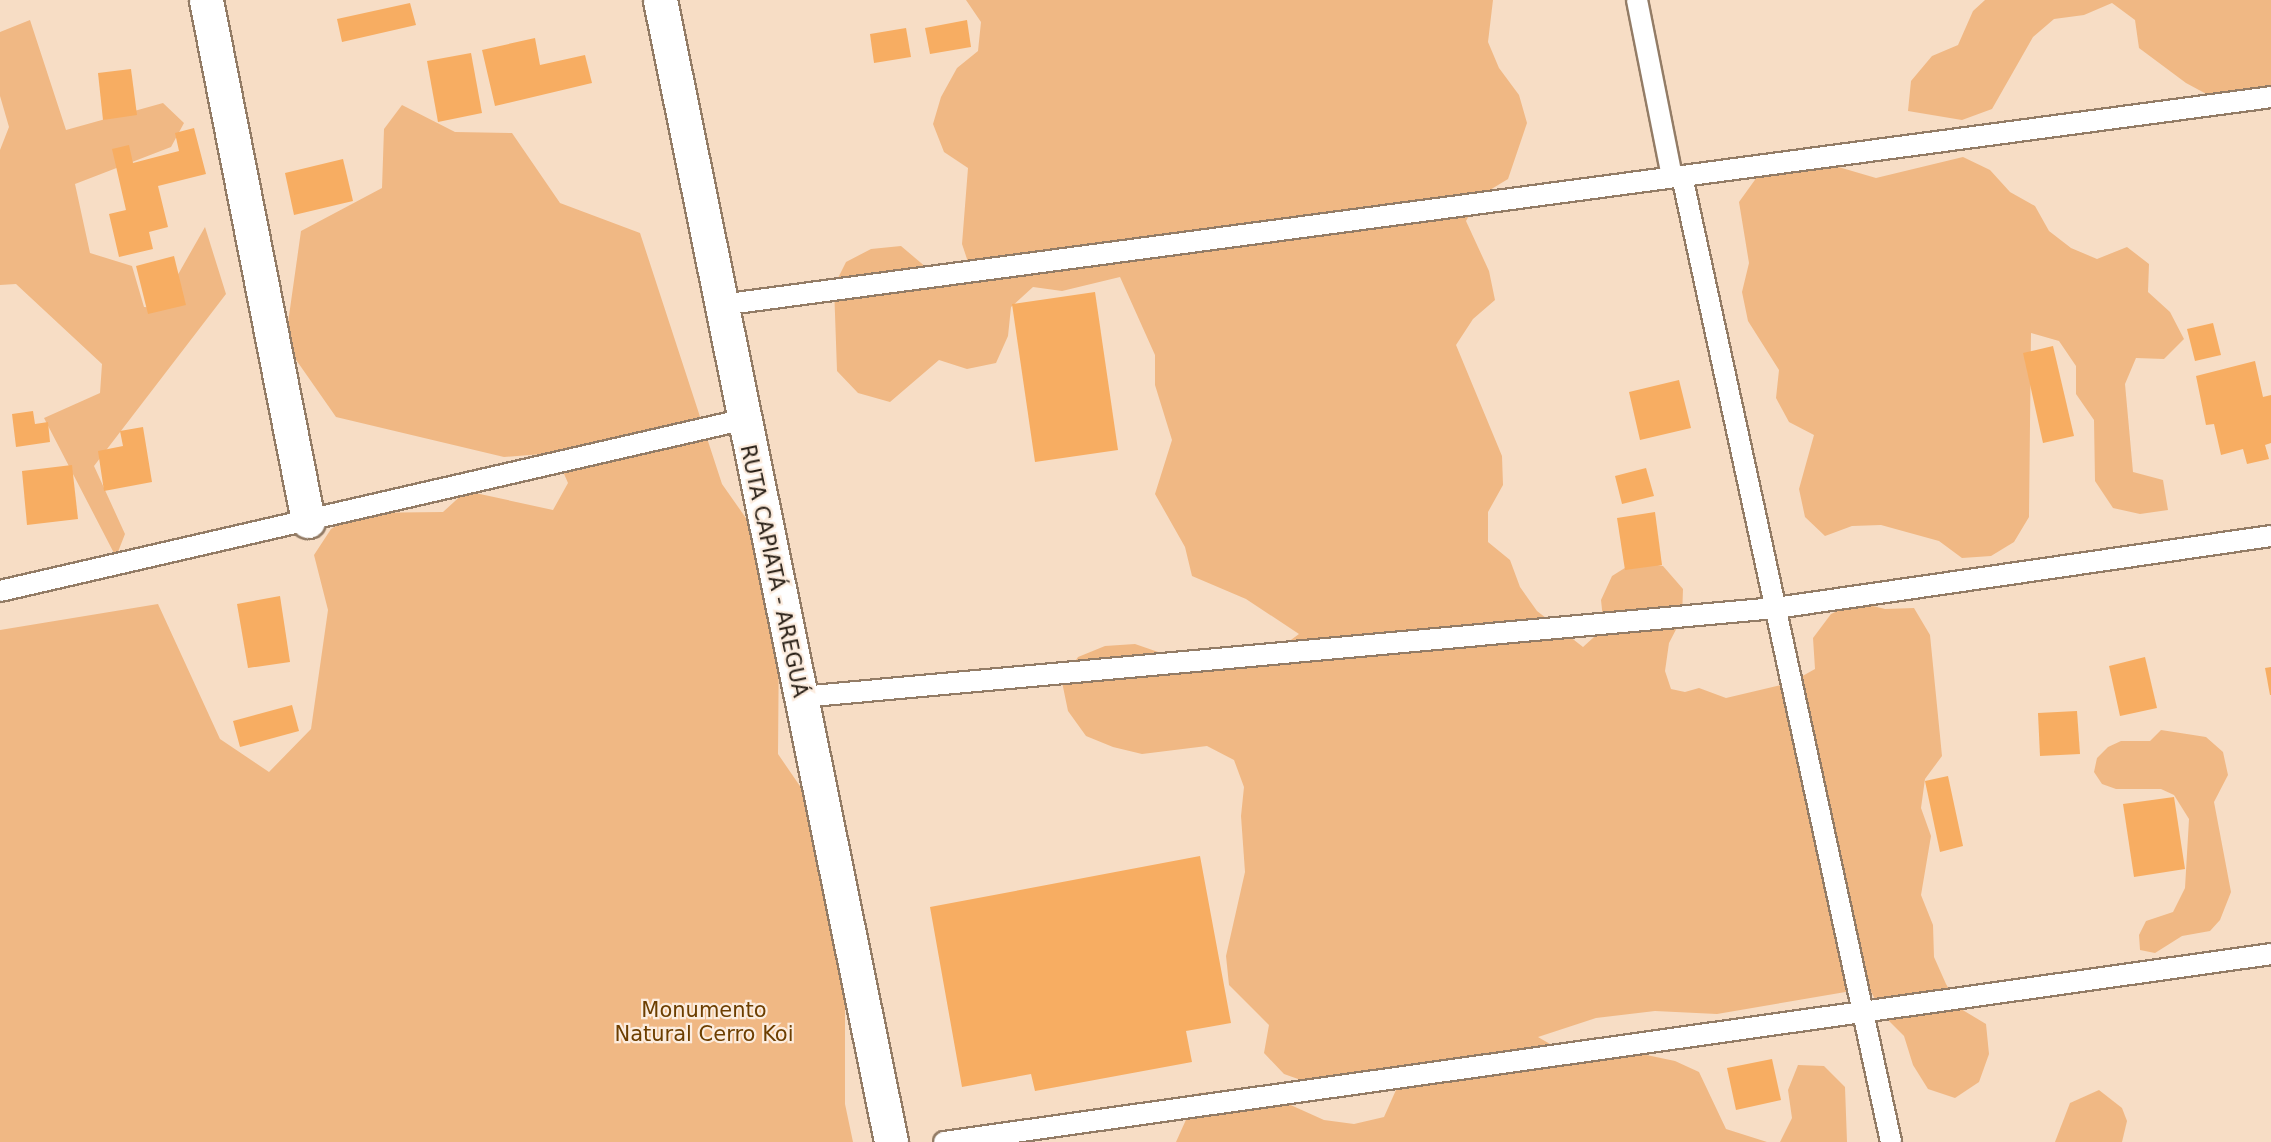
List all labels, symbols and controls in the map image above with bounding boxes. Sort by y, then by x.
street label: RUTA CAPIATÁ - AREGUÁ [735,442,813,700]
park label: Monumento Natural Cerro Koi [614,997,794,1047]

